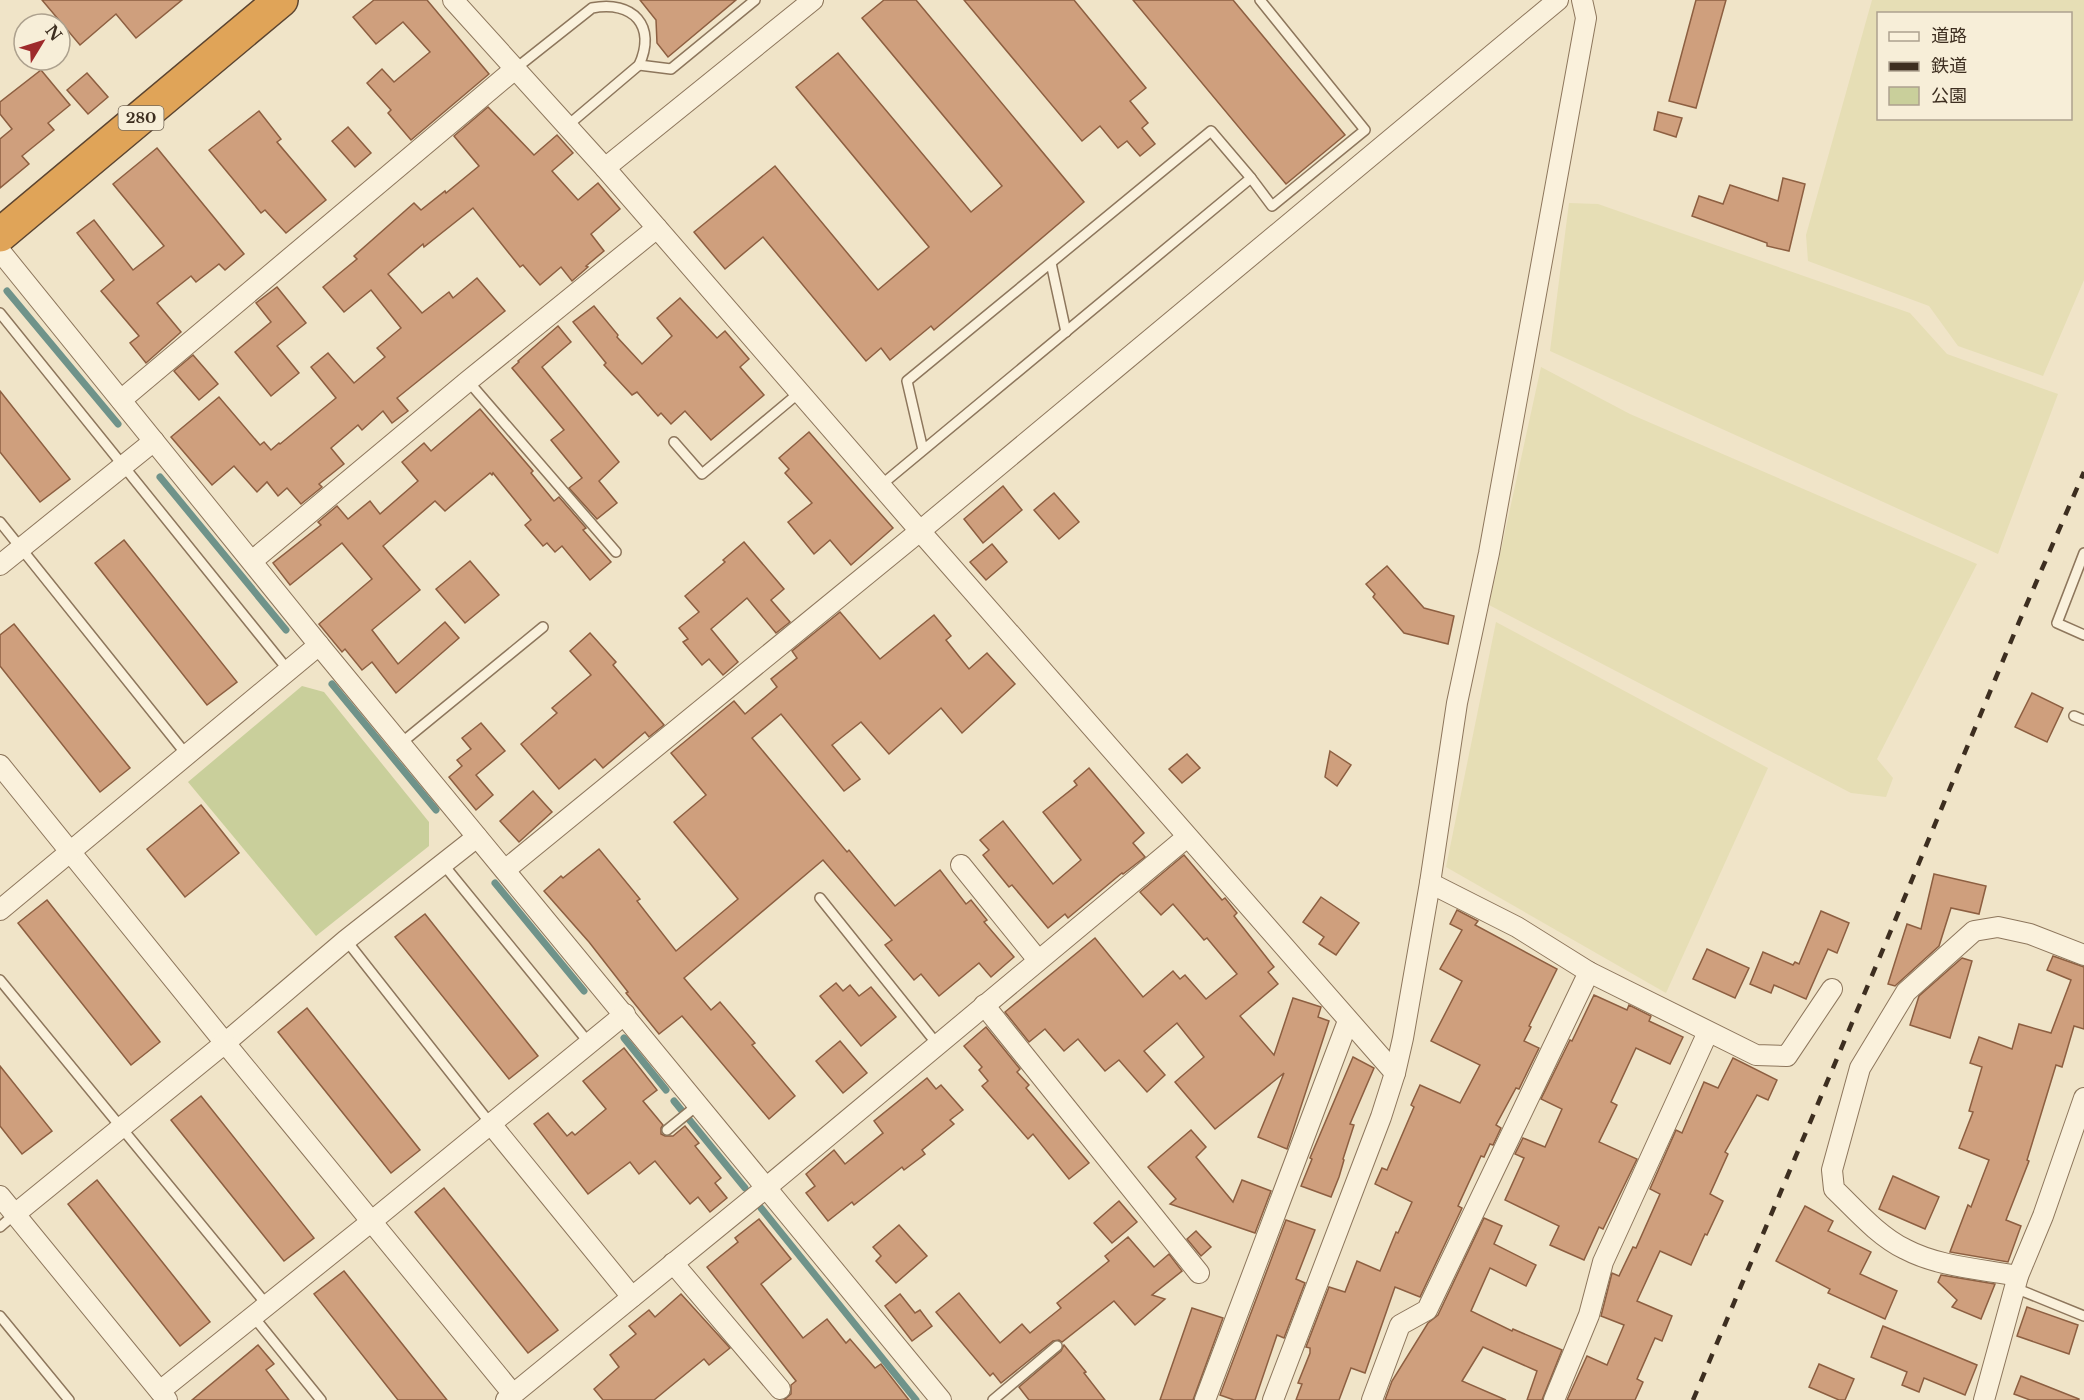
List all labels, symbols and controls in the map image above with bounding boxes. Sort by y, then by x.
north arrow [12,12,72,72]
legend [1877,12,2072,120]
text: N [41,21,66,45]
text: 道路 [1931,25,1967,47]
text: 鉄道 [1931,55,1967,77]
text: 公園 [1931,85,1967,107]
road number: 280 [118,106,164,130]

